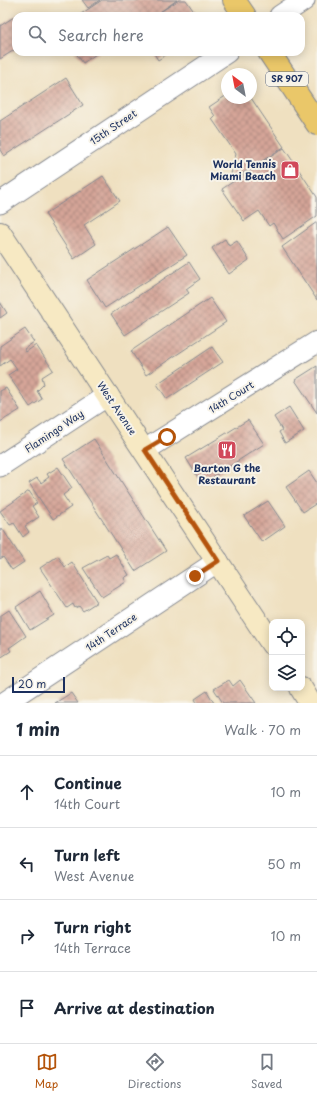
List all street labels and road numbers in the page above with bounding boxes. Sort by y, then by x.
road number: SR 907 [266,72,308,86]
street label: 15th Street [86,105,139,148]
street label: 14th Court [205,377,256,416]
street label: West Avenue [94,378,141,438]
street label: Flamingo Way [21,405,86,456]
street label: 14th Terrace [82,609,139,654]

